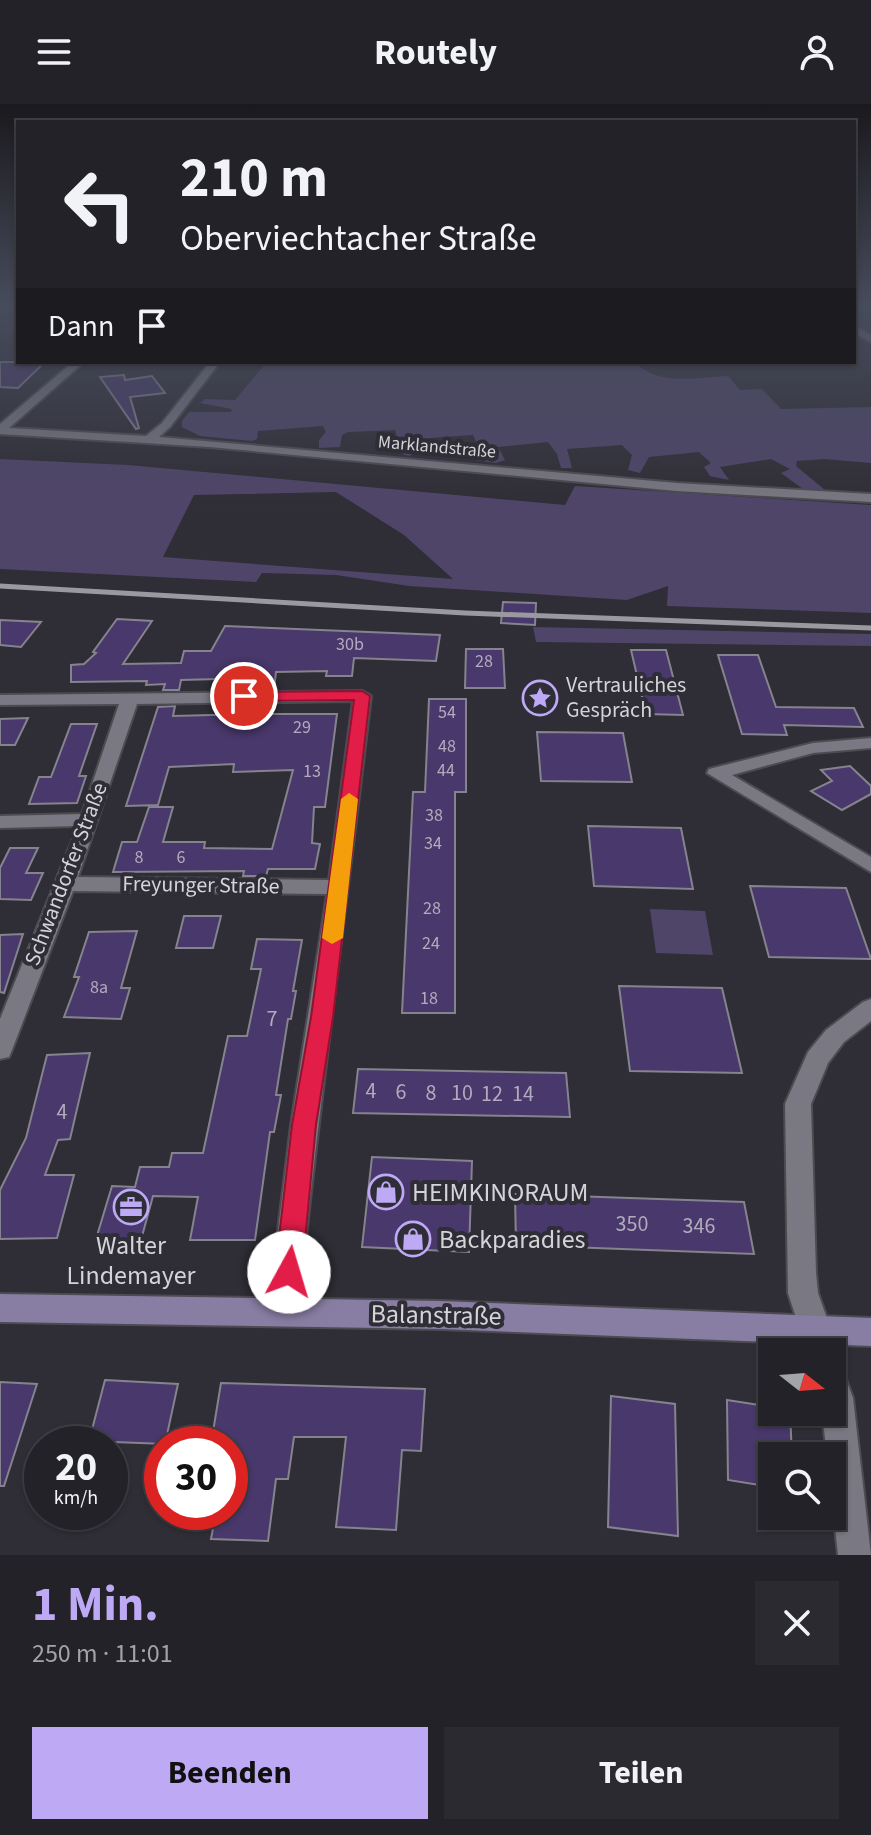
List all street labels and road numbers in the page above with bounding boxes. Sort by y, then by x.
street label: Marklandstraße [377,429,497,465]
street label: Schwandorfer Straße [16,778,116,970]
street label: Freyunger Straße [122,868,280,902]
street label: Balanstraße [370,1295,502,1335]

